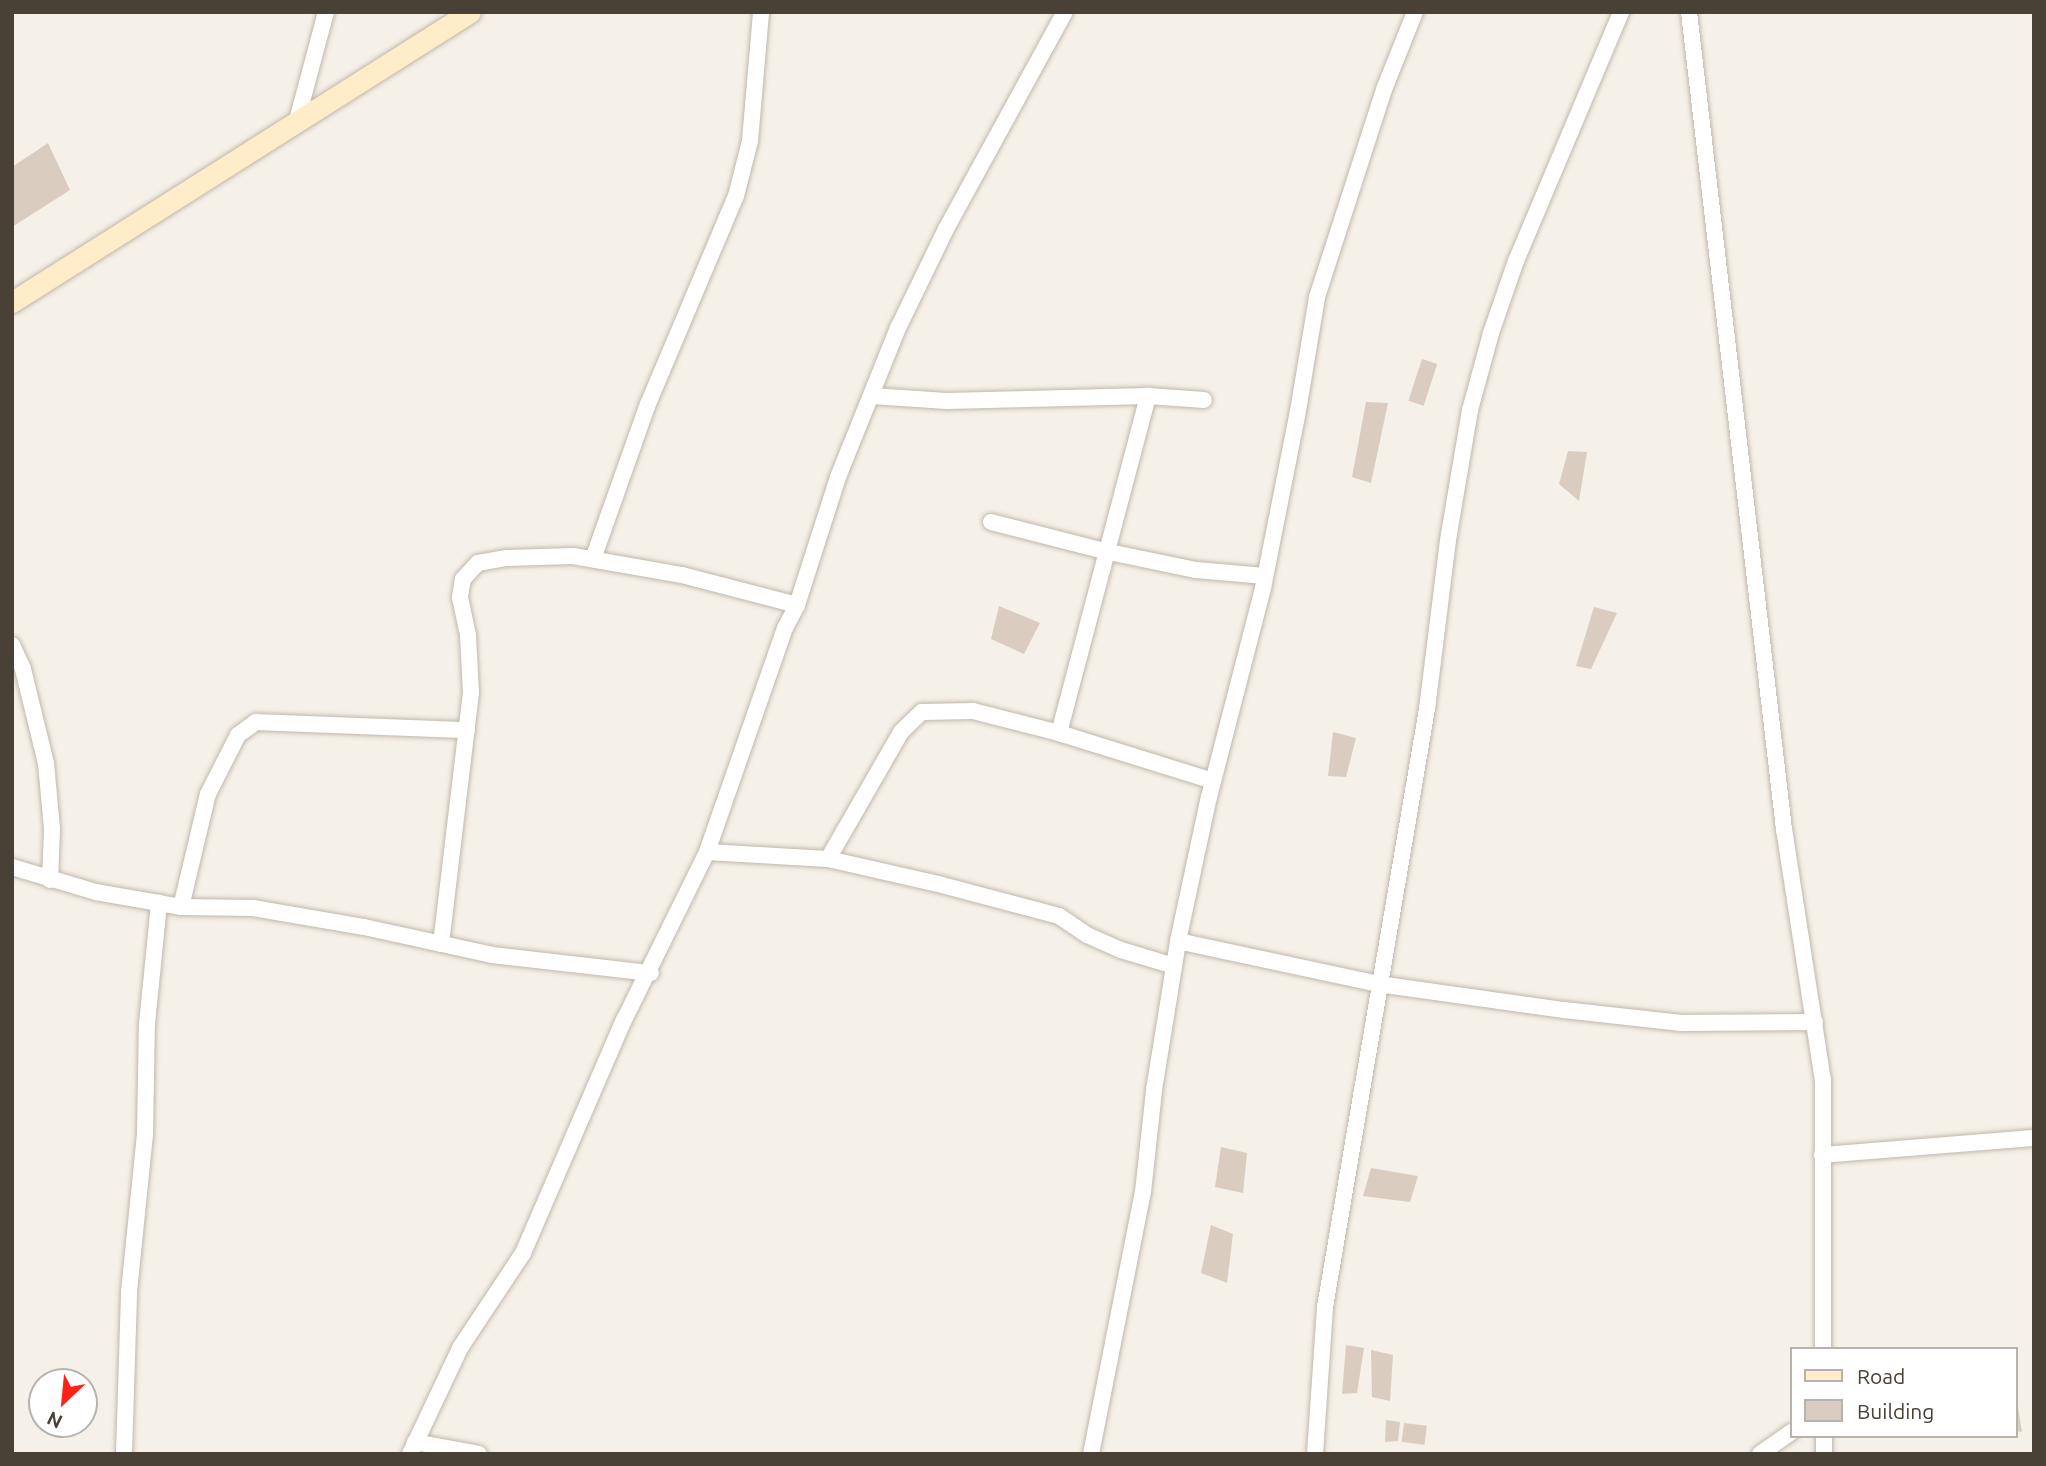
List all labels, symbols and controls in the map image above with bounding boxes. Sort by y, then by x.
legend [1790,1347,2018,1438]
text: Road [1857,1364,1905,1388]
north arrow [28,1368,98,1438]
text: Building [1857,1399,1934,1423]
text: N [43,1407,66,1433]

